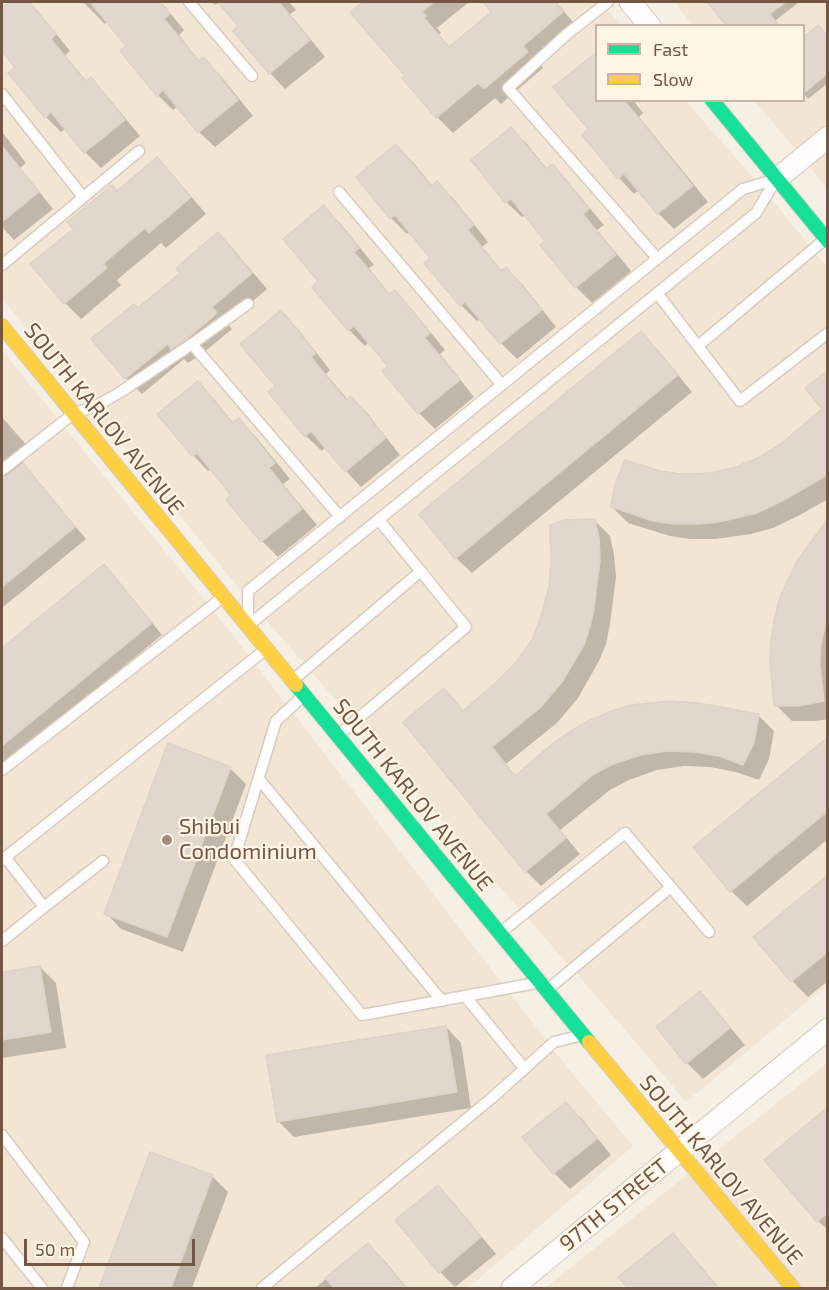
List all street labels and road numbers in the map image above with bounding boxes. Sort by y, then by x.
street label: SOUTH KARLOV AVENUE [18,318,190,520]
street label: SOUTH KARLOV AVENUE [327,694,499,896]
street label: SOUTH KARLOV AVENUE [634,1070,808,1270]
street label: 97TH STREET [554,1153,674,1257]

